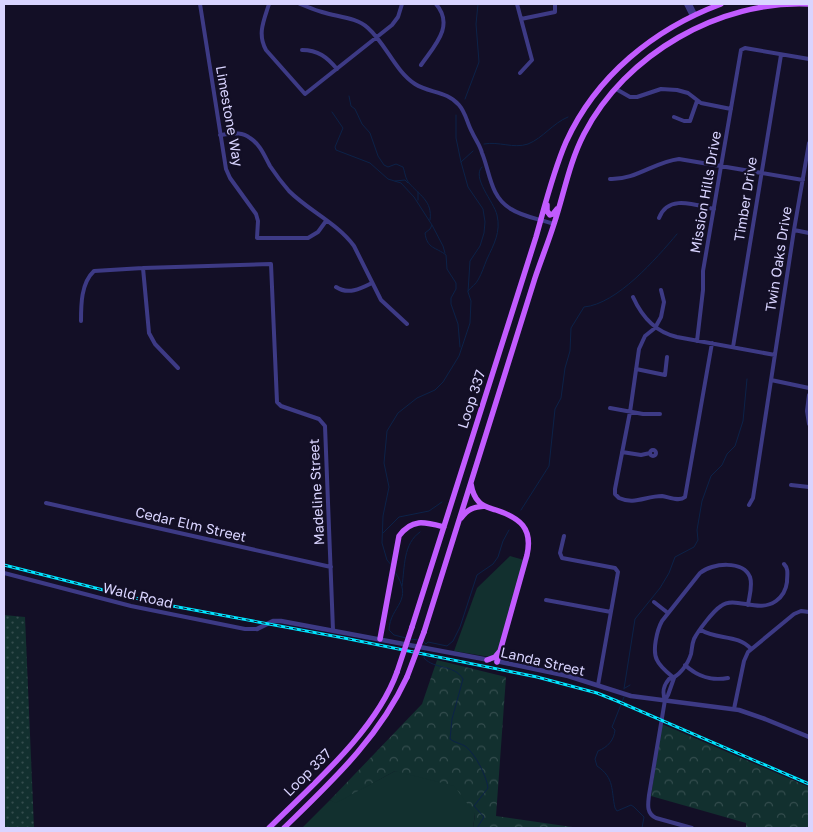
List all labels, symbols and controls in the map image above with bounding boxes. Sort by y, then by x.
street label: Limestone Way [213,64,247,168]
street label: Mission Hills Drive [686,130,724,254]
street label: Timber Drive [730,156,760,242]
street label: Twin Oaks Drive [761,205,795,313]
street label: Loop 337 [454,368,488,430]
street label: Madeline Street [305,438,327,546]
street label: Cedar Elm Street [134,503,248,545]
street label: Wald Road [101,579,175,611]
street label: Landa Street [499,643,587,679]
street label: Loop 337 [280,745,334,799]

